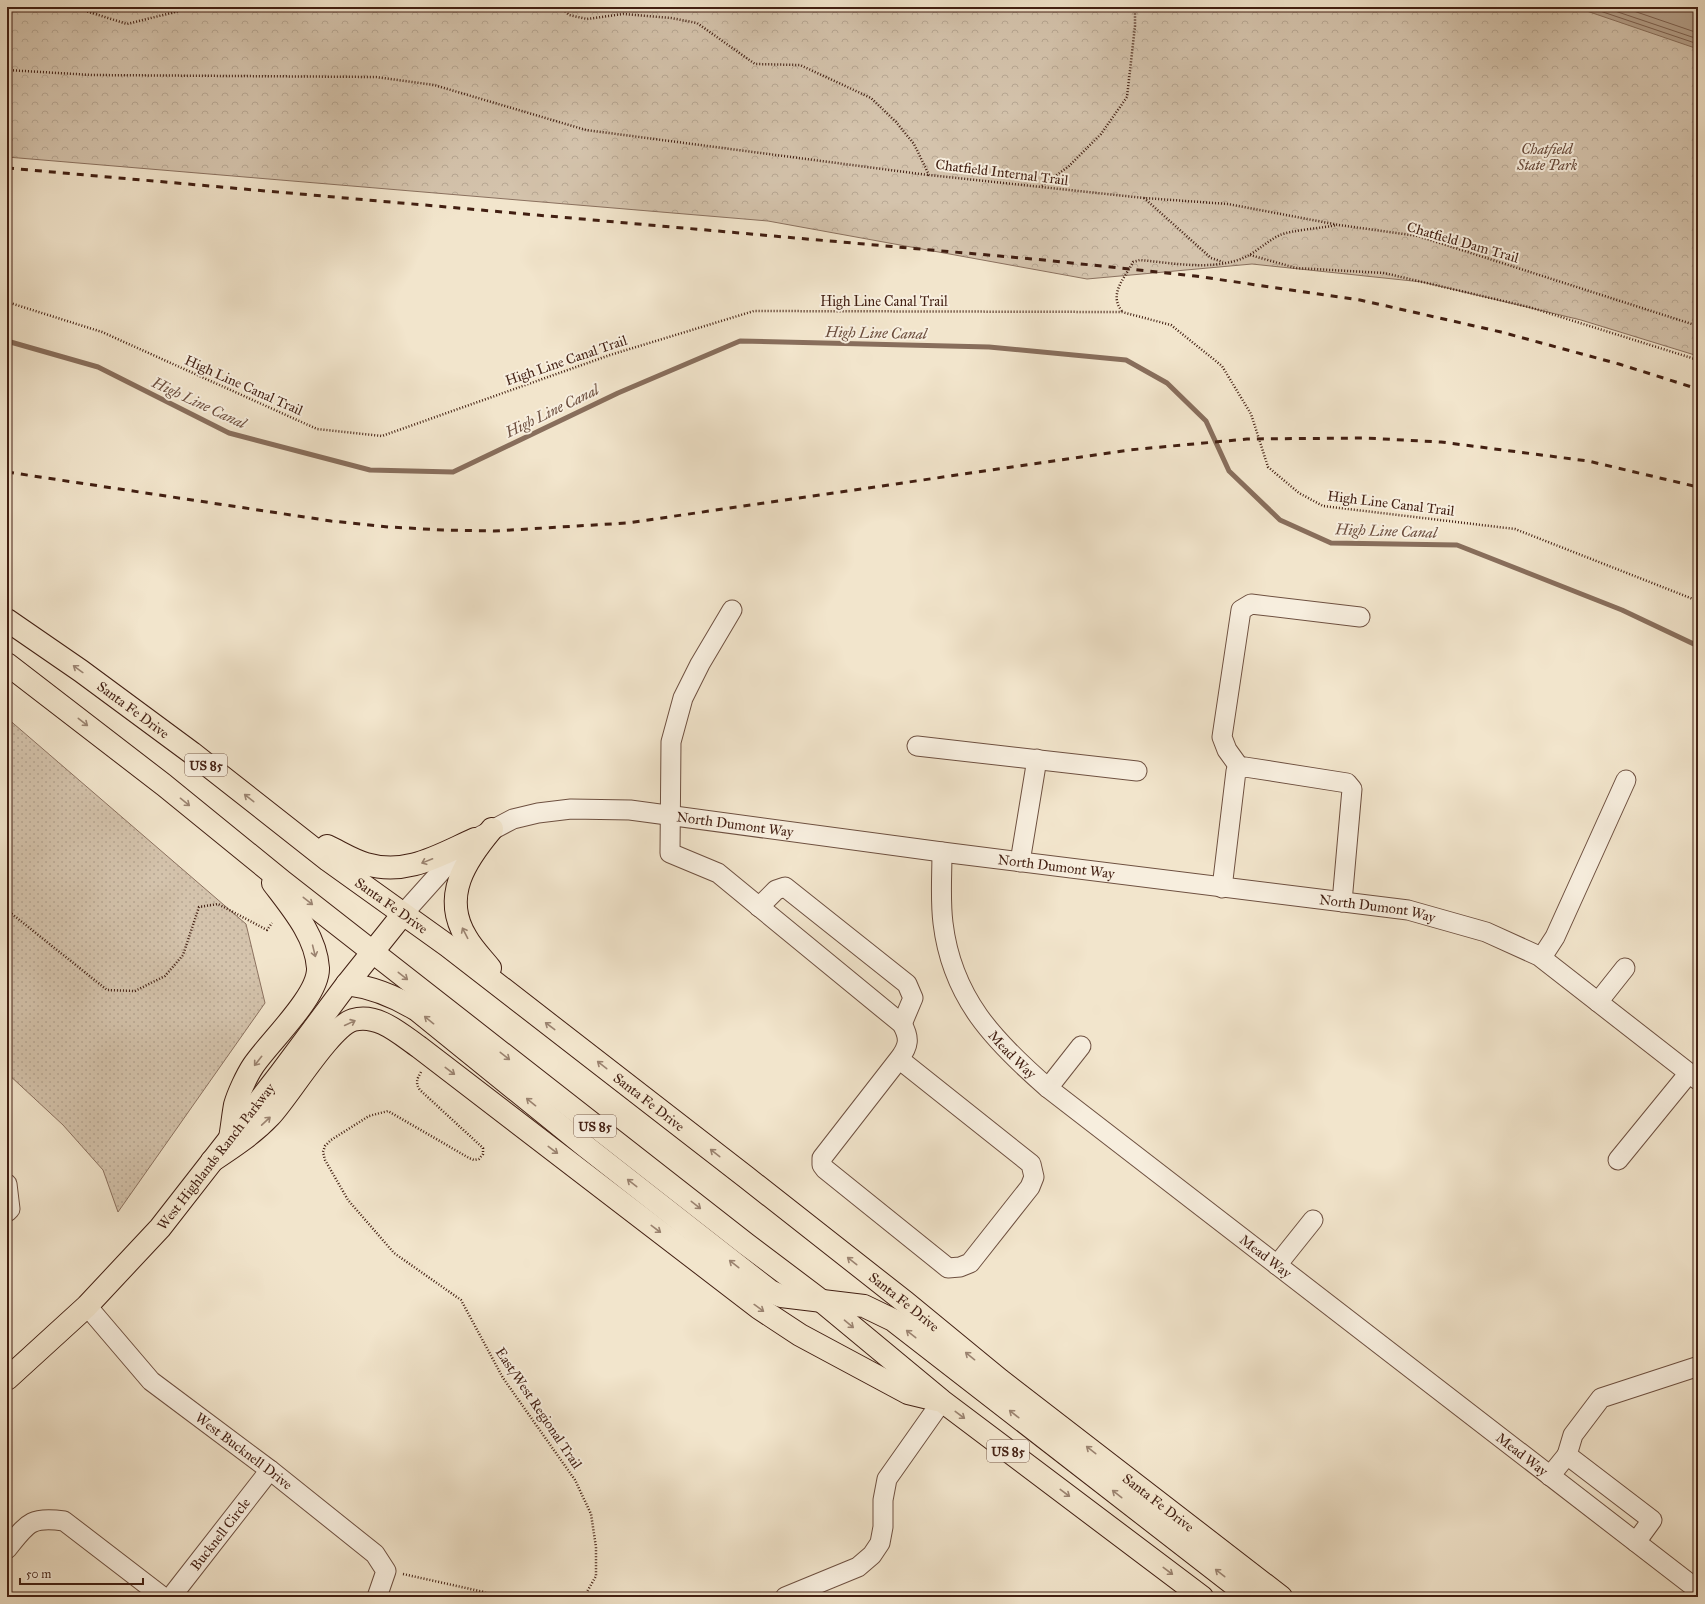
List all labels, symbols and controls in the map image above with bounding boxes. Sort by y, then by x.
park label: Chatfield State Park [1516,141,1578,174]
street label: Chatfield Internal Trail [934,156,1070,189]
street label: Chatfield Dam Trail [1405,218,1521,267]
street label: High Line Canal Trail [820,293,948,310]
water label: High Line Canal [824,323,929,343]
street label: High Line Canal Trail [503,332,629,389]
street label: High Line Canal Trail [182,351,306,419]
water label: High Line Canal [149,373,249,433]
water label: High Line Canal [501,380,603,442]
street label: High Line Canal Trail [1327,487,1456,520]
water label: High Line Canal [1334,520,1439,542]
one-way arrow [73,665,84,673]
street label: Santa Fe Drive [94,678,173,742]
one-way arrow [77,717,88,726]
road number: US 85 [185,754,227,776]
one-way arrow [243,794,254,802]
one-way arrow [180,797,190,806]
street label: North Dumont Way [676,808,795,841]
street label: North Dumont Way [997,851,1116,882]
one-way arrow [421,857,433,865]
street label: Santa Fe Drive [351,874,431,938]
street label: North Dumont Way [1318,891,1438,926]
one-way arrow [302,897,313,906]
one-way arrow [460,927,468,939]
one-way arrow [311,944,319,957]
one-way arrow [397,971,408,980]
one-way arrow [424,1016,435,1025]
one-way arrow [343,1019,355,1026]
one-way arrow [545,1021,556,1030]
street label: Mead Way [984,1027,1040,1083]
one-way arrow [500,1052,511,1060]
one-way arrow [253,1056,262,1067]
one-way arrow [596,1061,607,1069]
one-way arrow [444,1067,455,1075]
street label: Santa Fe Drive [610,1069,688,1135]
street label: West Highlands Ranch Parkway [154,1080,279,1233]
one-way arrow [525,1098,536,1106]
road number: US 85 [574,1115,616,1137]
one-way arrow [260,1116,271,1125]
one-way arrow [547,1146,558,1154]
one-way arrow [710,1149,721,1158]
one-way arrow [627,1179,638,1187]
one-way arrow [690,1201,701,1209]
one-way arrow [651,1225,662,1233]
street label: Mead Way [1236,1231,1295,1282]
one-way arrow [846,1256,857,1265]
one-way arrow [729,1259,740,1268]
street label: Santa Fe Drive [865,1269,943,1336]
one-way arrow [754,1304,765,1312]
one-way arrow [843,1320,854,1329]
one-way arrow [906,1330,917,1339]
street label: East/West Regional Trail [492,1344,586,1472]
one-way arrow [965,1351,976,1360]
street label: West Bucknell Drive [192,1409,296,1494]
one-way arrow [1009,1410,1020,1418]
one-way arrow [955,1411,966,1419]
street label: Mead Way [1492,1429,1552,1480]
road number: US 85 [987,1440,1029,1462]
one-way arrow [1085,1446,1096,1454]
street label: Santa Fe Drive [1119,1470,1197,1536]
one-way arrow [1059,1489,1070,1497]
one-way arrow [1111,1489,1122,1498]
street label: Bucknell Circle [187,1494,254,1574]
scale bar [20,1560,143,1586]
text: 50 m [26,1567,51,1581]
one-way arrow [1163,1567,1174,1576]
one-way arrow [1214,1569,1225,1577]

